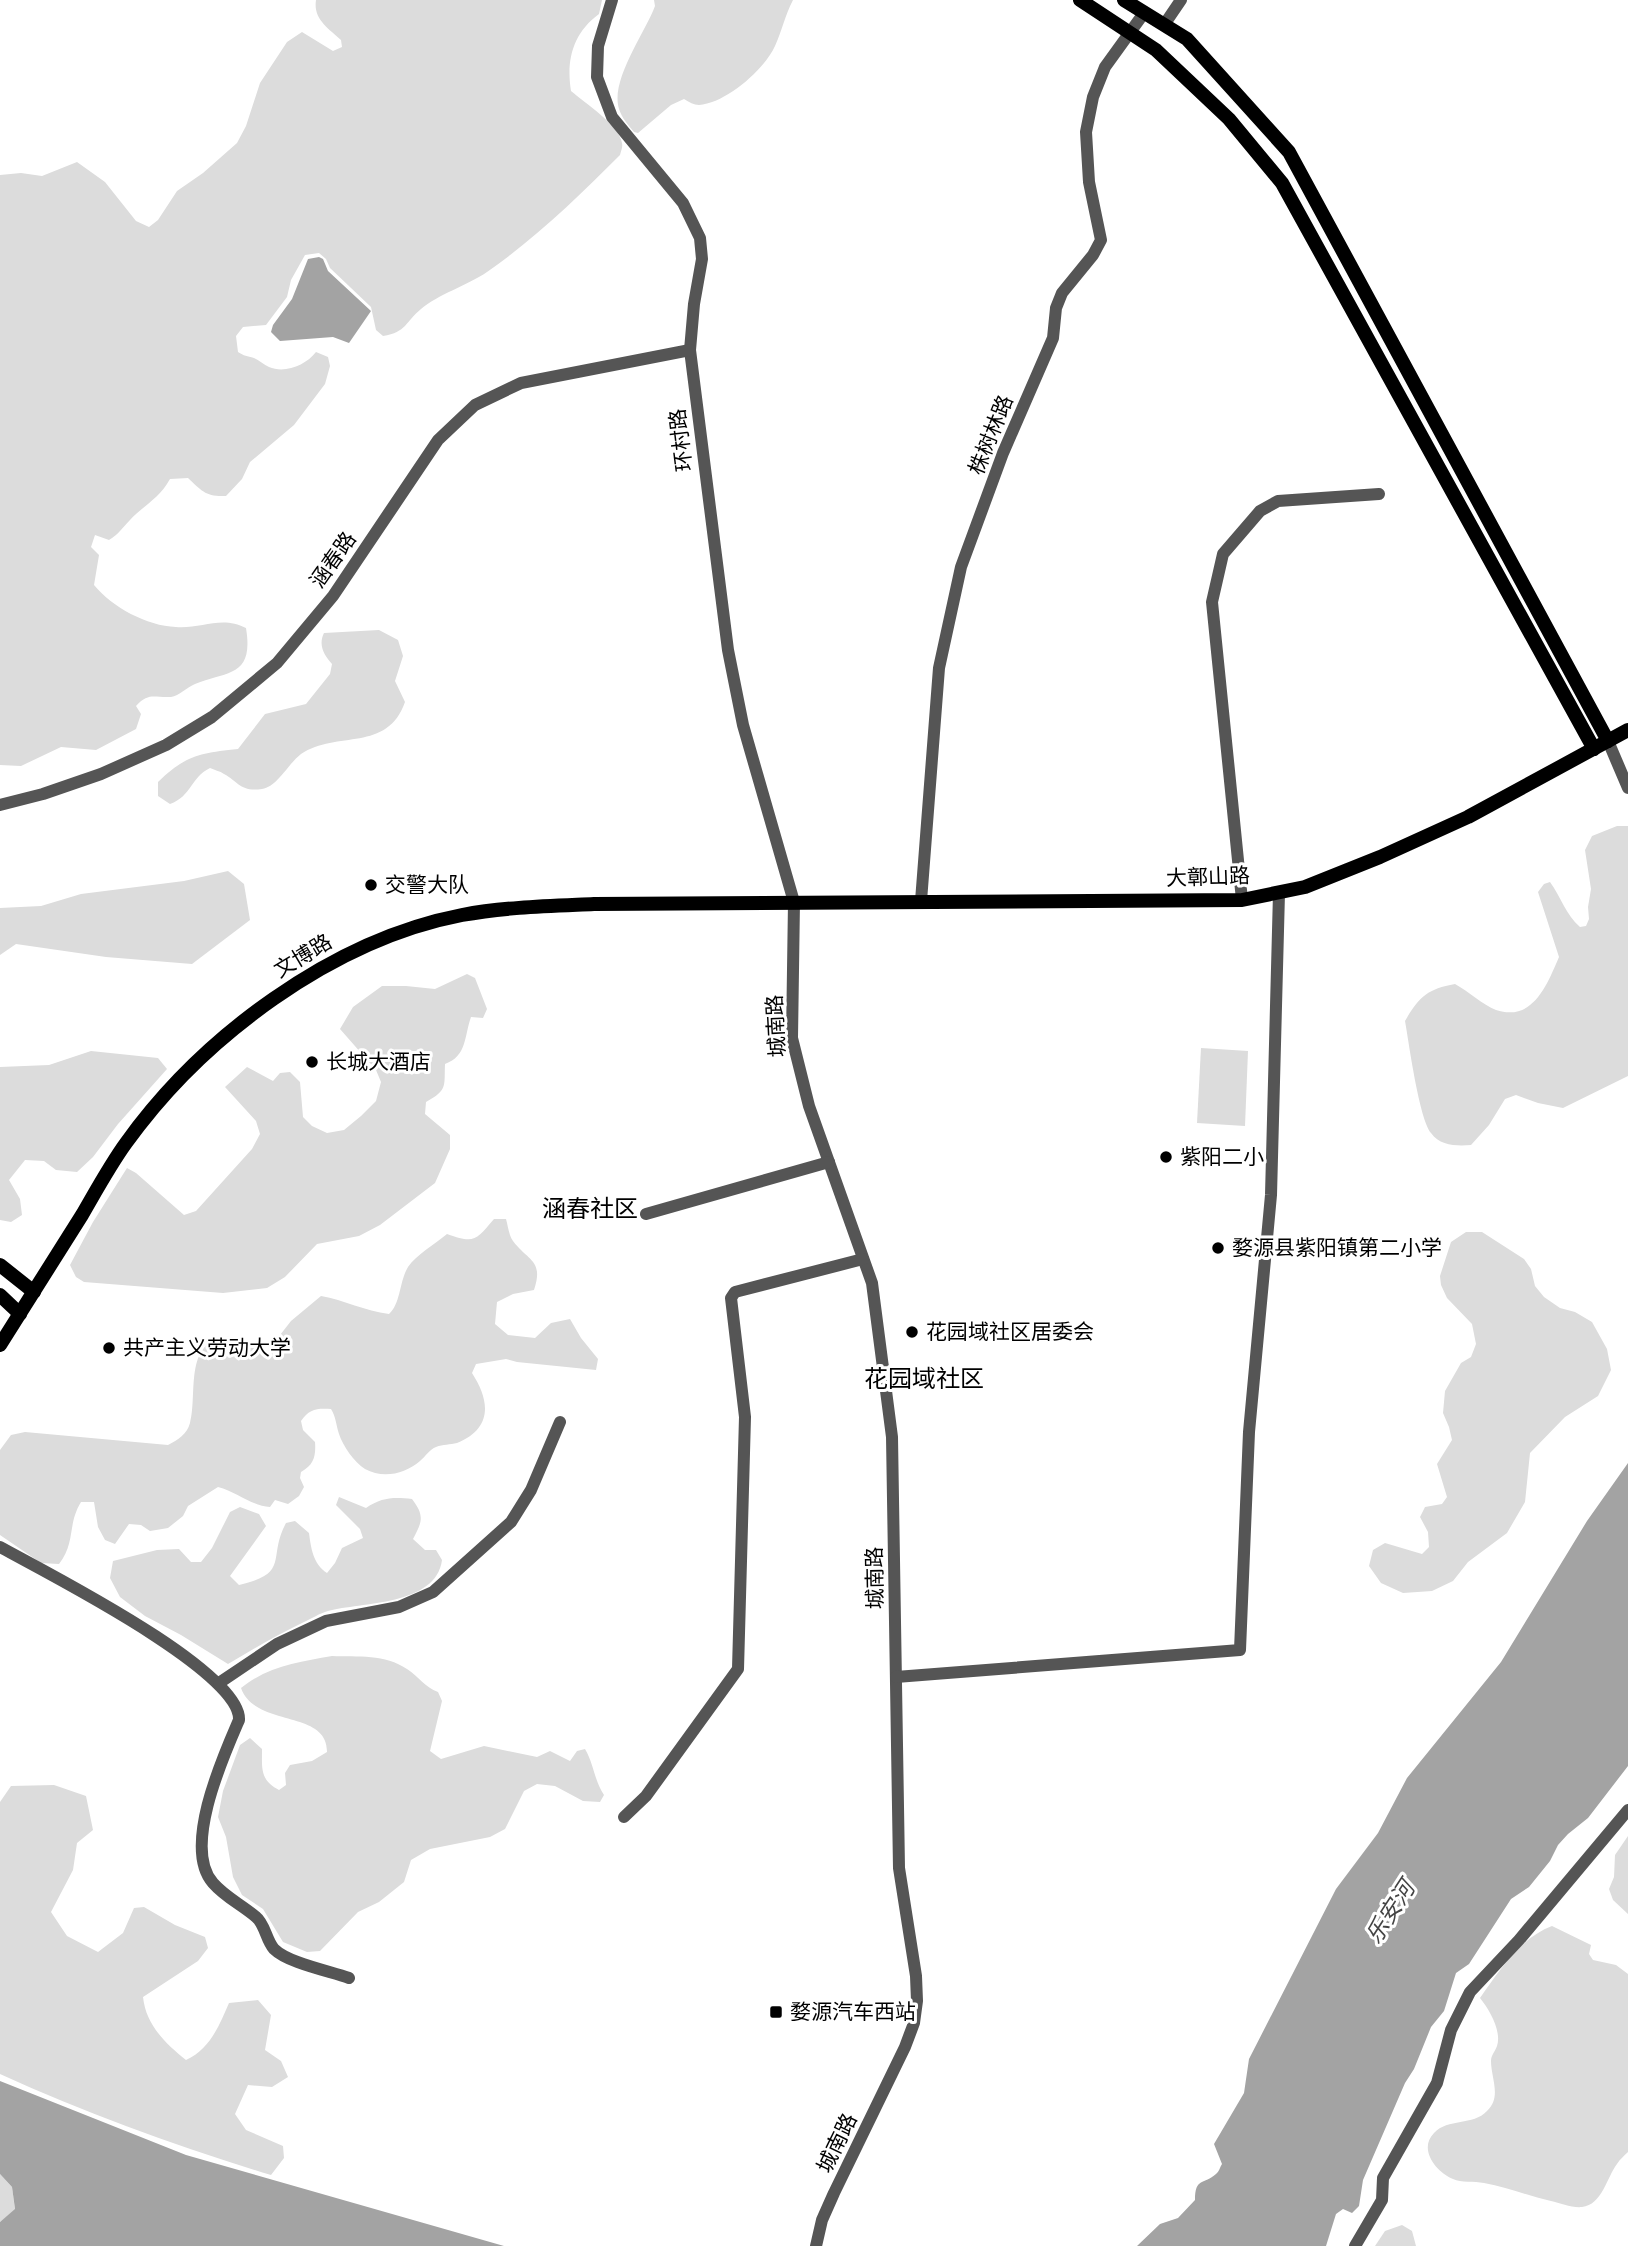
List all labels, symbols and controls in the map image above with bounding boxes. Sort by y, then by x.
street label: 株树林路 [962,391,1017,478]
street label: 环村路 [663,407,696,473]
street label: 涵春路 [303,526,360,592]
street label: 大鄣山路 [1166,862,1250,889]
place label: 交警大队 [385,871,469,896]
marker: 交警大队 [363,877,379,893]
street label: 文博路 [269,928,336,982]
street label: 城南路 [760,994,789,1058]
place label: 长城大酒店 [326,1048,431,1073]
marker: 长城大酒店 [304,1054,320,1070]
place label: 紫阳二小 [1180,1143,1264,1168]
marker: 紫阳二小 [1158,1149,1174,1165]
district label: 涵春社区 [542,1193,638,1222]
place label: 婺源县紫阳镇第二小学 [1232,1234,1442,1259]
marker: 婺源县紫阳镇第二小学 [1210,1240,1226,1256]
place label: 花园域社区居委会 [926,1318,1094,1343]
marker: 花园域社区居委会 [904,1324,920,1340]
place label: 共产主义劳动大学 [123,1334,291,1359]
marker: 共产主义劳动大学 [101,1340,117,1356]
district label: 花园域社区 [864,1363,984,1392]
street label: 城南路 [860,1546,887,1610]
water label: 乐安河 [1359,1872,1422,1948]
place label: 婺源汽车西站 [790,1998,916,2023]
marker: 婺源汽车西站 [768,2004,784,2020]
street label: 城南路 [811,2109,861,2176]

